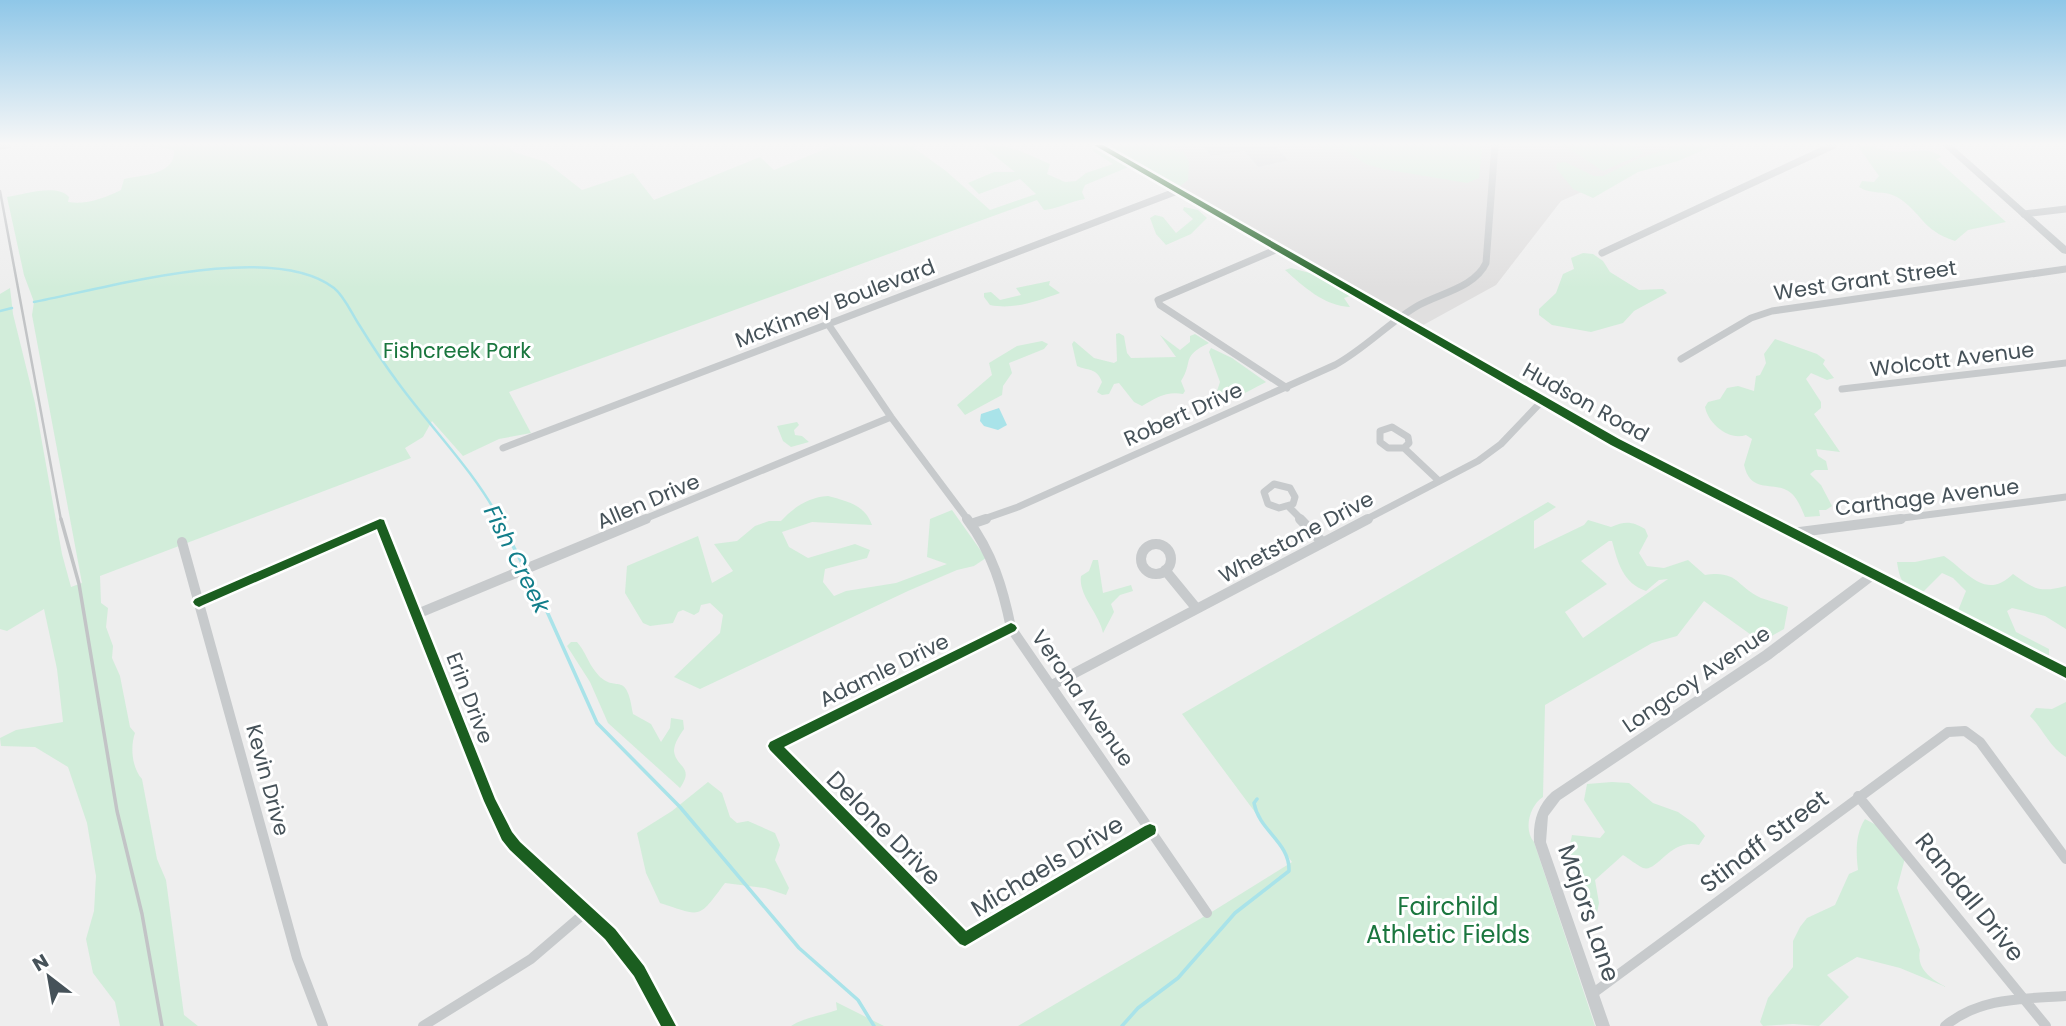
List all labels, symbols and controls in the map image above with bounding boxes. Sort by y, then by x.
street label: McKinney Boulevard [731,252,939,354]
street label: West Grant Street [1772,253,1958,307]
street label: Wolcott Avenue [1868,335,2036,383]
park label: Fishcreek Park [383,336,531,365]
street label: Hudson Road [1518,355,1654,449]
street label: Robert Drive [1119,375,1247,453]
street label: Allen Drive [592,466,704,536]
street label: Carthage Avenue [1833,471,2021,523]
street label: Whetstone Drive [1214,484,1378,590]
water label: Fish Creek [476,499,558,620]
street label: Longcoy Avenue [1616,619,1776,739]
street label: Verona Avenue [1025,624,1141,772]
street label: Adamle Drive [814,626,954,714]
street label: Erin Drive [439,648,501,748]
street label: Kevin Drive [239,721,297,839]
street label: Delone Drive [819,763,949,893]
street label: Stinaff Street [1693,782,1835,900]
street label: Michaels Drive [965,807,1129,925]
street label: Randall Drive [1908,826,2032,968]
street label: Majors Lane [1550,840,1628,986]
park label: Fairchild Athletic Fields [1366,890,1530,951]
north arrow [14,942,84,1012]
text: N [27,948,54,978]

